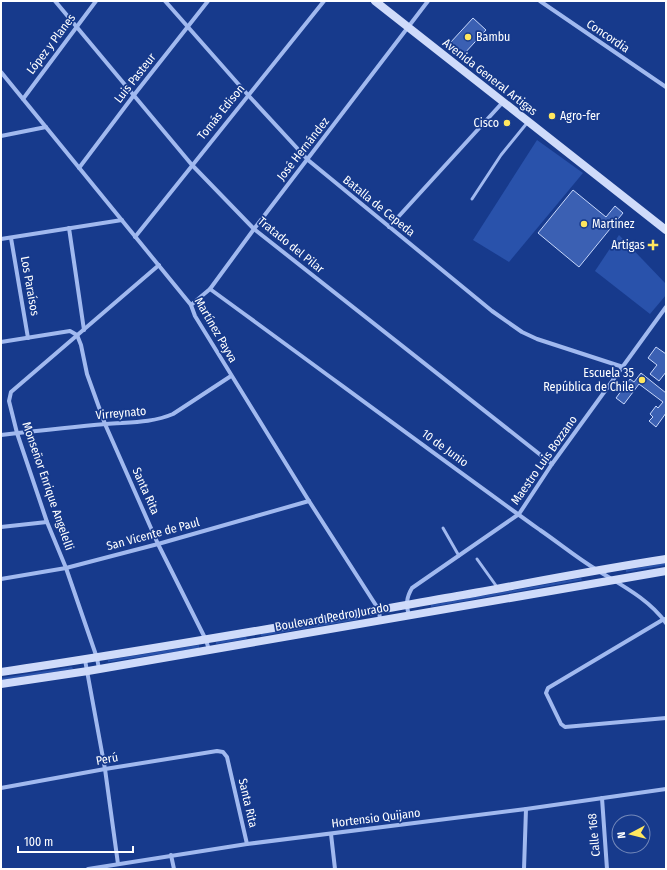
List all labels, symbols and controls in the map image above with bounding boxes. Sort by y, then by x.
street label: López y Planes [24,11,78,77]
street label: Concordia [584,17,632,56]
place label: Bambu [476,30,510,44]
marker: Bambu [463,32,473,42]
street label: Avenida General Artigas [440,36,540,118]
street label: Luis Pasteur [111,50,159,106]
street label: Tomás Edison [195,82,247,142]
place label: Agro-fer [560,109,601,123]
marker: Agro-fer [547,111,557,121]
street label: José Hernández [274,114,332,183]
place label: Cisco [474,116,499,130]
marker: Cisco [502,118,512,128]
street label: Batalla de Cepeda [340,173,418,239]
street label: Tratado del Pilar [255,214,328,276]
place label: Martinez [592,217,635,231]
marker: Martinez [579,219,589,229]
place label: Artigas [611,238,645,252]
marker: Artigas [648,240,658,250]
street label: Los Paraísos [18,255,42,317]
street label: Martínez Payva [192,295,240,365]
place label: Escuela 35 República de Chile [543,366,634,394]
marker: Escuela 35 República de Chile [637,375,647,385]
street label: Virreynato [95,404,147,422]
street label: Maestro Luis Bozzano [508,413,580,507]
street label: Monseñor Enrique Angelelli [19,420,77,552]
street label: 10 de Junio [419,426,471,470]
street label: Santa Rita [129,465,163,517]
street label: San Vicente de Paul [105,515,201,553]
street label: Boulevard Pedro Jurado [274,600,390,634]
street label: Perú [95,750,119,768]
street label: Santa Rita [236,777,260,829]
street label: Hortensio Quijano [331,806,421,830]
street label: Calle 168 [585,813,603,857]
north arrow [611,814,651,854]
scale bar [18,828,133,854]
text: N [615,831,628,839]
text: 100 m [24,835,53,849]

